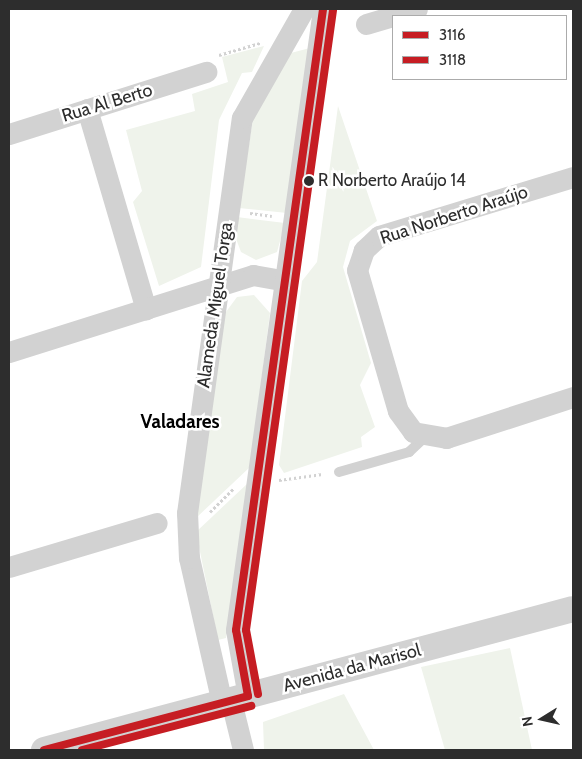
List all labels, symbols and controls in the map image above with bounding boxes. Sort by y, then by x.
legend [392,15,567,80]
text: 3116 [439,26,465,44]
text: 3118 [439,51,466,69]
street label: Rua Al Berto [59,79,155,127]
place label: R Norberto Araújo 14 [318,171,466,191]
marker: R Norberto Araújo 14 [304,176,314,186]
street label: Rua Norberto Araújo [377,181,531,249]
street label: Alameda Miguel Torga [193,221,237,389]
district label: Valadares [140,411,220,433]
street label: Avenida da Marisol [281,639,423,697]
north arrow [517,694,567,744]
text: N [518,715,537,728]

